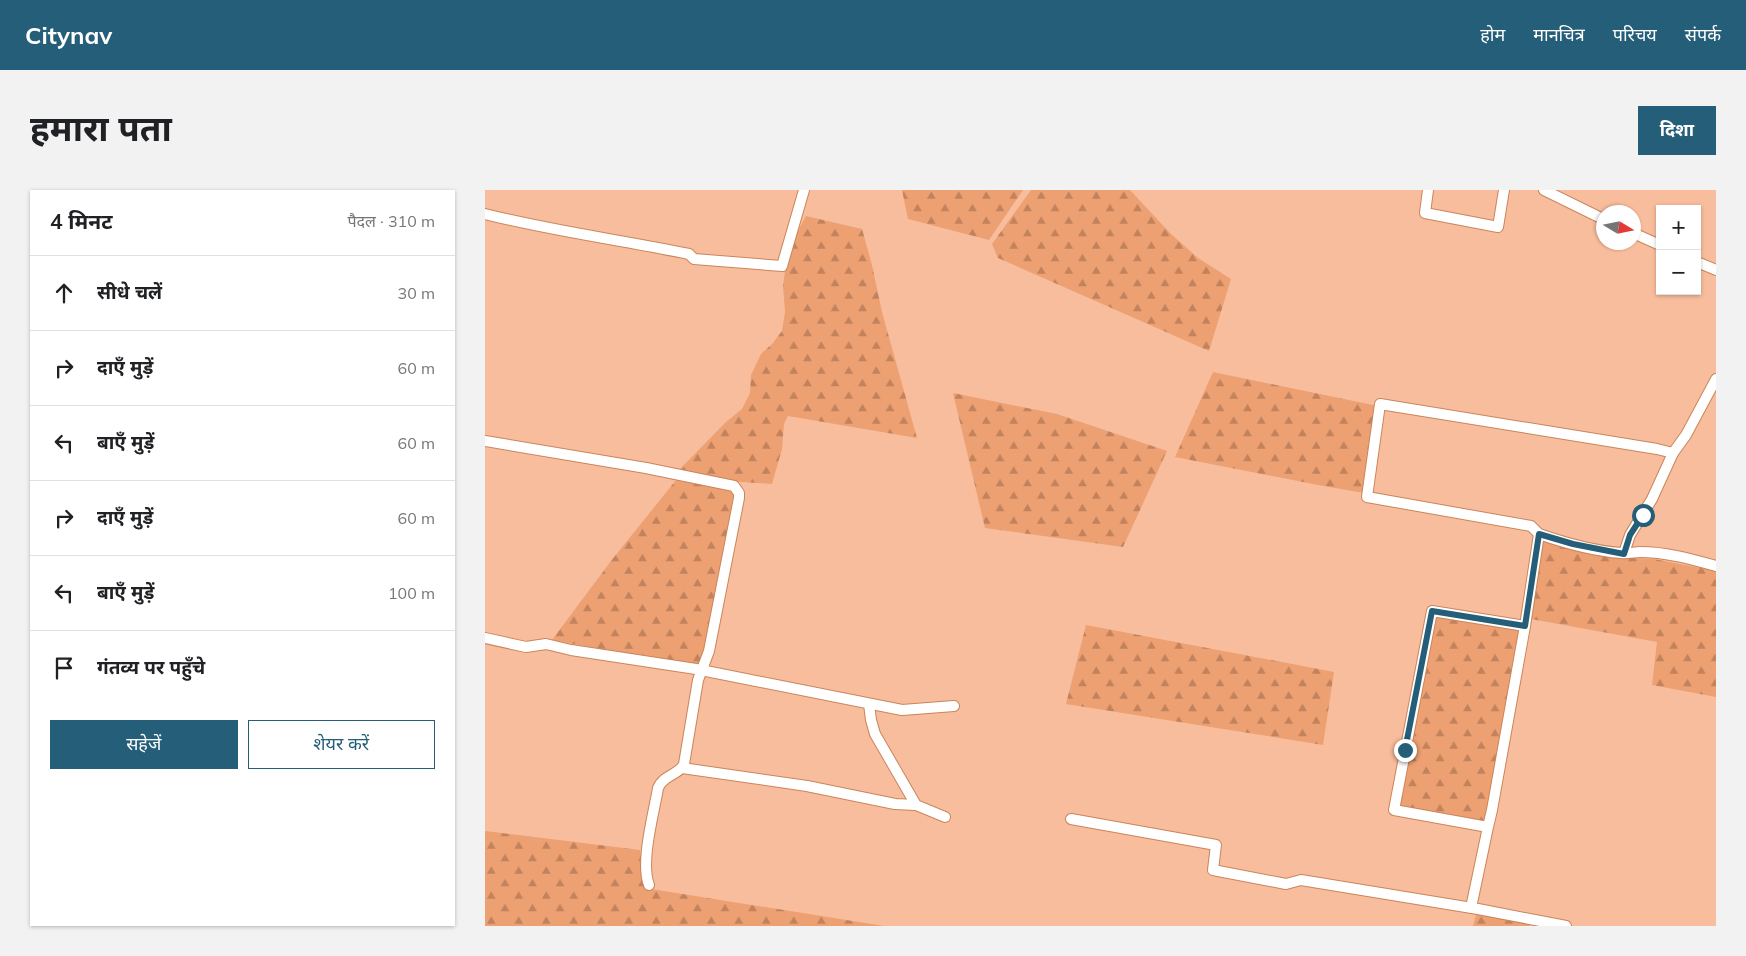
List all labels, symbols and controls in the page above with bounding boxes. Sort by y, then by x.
text: Citynav [25,20,112,50]
text: होम [1480,23,1505,46]
text: मानचित्र [1533,23,1585,46]
text: परिचय [1613,23,1657,46]
text: संपर्क [1685,23,1721,46]
text: हमारा पता [30,106,172,150]
button: दिशा [1638,106,1716,155]
north arrow [1596,205,1641,250]
map controls [1656,205,1701,295]
button: + [1656,205,1701,250]
text: 4 मिनट [50,208,112,234]
text: पैदल · 310 m [347,211,435,231]
button: − [1656,250,1701,295]
icon: ahead [50,279,78,307]
text: सीधे चलें [97,280,162,304]
text: 30 m [398,283,435,303]
icon: right [50,354,78,382]
text: दाएँ मुड़ें [97,355,153,379]
text: 60 m [398,358,435,378]
icon: left [50,429,78,457]
text: बाएँ मुड़ें [97,430,154,454]
text: 60 m [398,433,435,453]
icon: right [50,504,78,532]
route start [1632,504,1655,527]
text: दाएँ मुड़ें [97,505,153,529]
text: 60 m [398,508,435,528]
icon: left [50,579,78,607]
text: बाएँ मुड़ें [97,580,154,604]
text: 100 m [388,583,435,603]
icon: arrive [50,654,78,682]
text: गंतव्य पर पहुँचे [97,655,205,679]
button: सहेजें [50,720,238,769]
button: शेयर करें [248,720,435,769]
route end [1394,739,1417,762]

